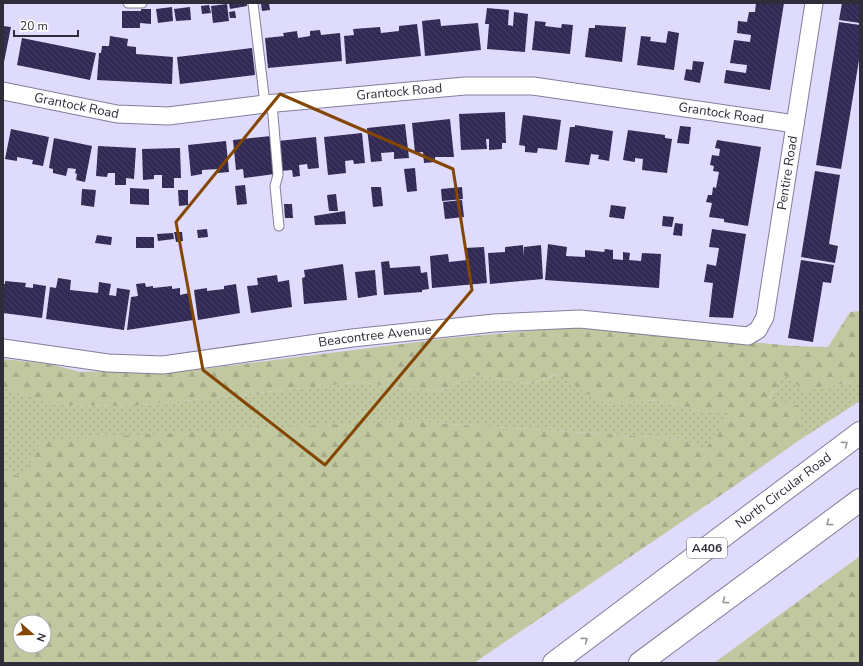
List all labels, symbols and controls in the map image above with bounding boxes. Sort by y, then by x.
scale bar [14,12,78,38]
text: 20 m [20,18,48,34]
street label: Grantock Road [356,79,443,105]
street label: Grantock Road [32,88,121,123]
street label: Grantock Road [677,98,765,128]
street label: Pentire Road [773,135,802,211]
street label: Beacontree Avenue [317,321,432,352]
one-way arrow [841,441,848,448]
street label: North Circular Road [732,449,835,533]
one-way arrow [826,518,833,525]
road number: A406 [687,538,727,558]
one-way arrow [722,596,729,603]
north arrow [12,614,52,654]
text: N [32,631,49,644]
one-way arrow [580,637,587,644]

